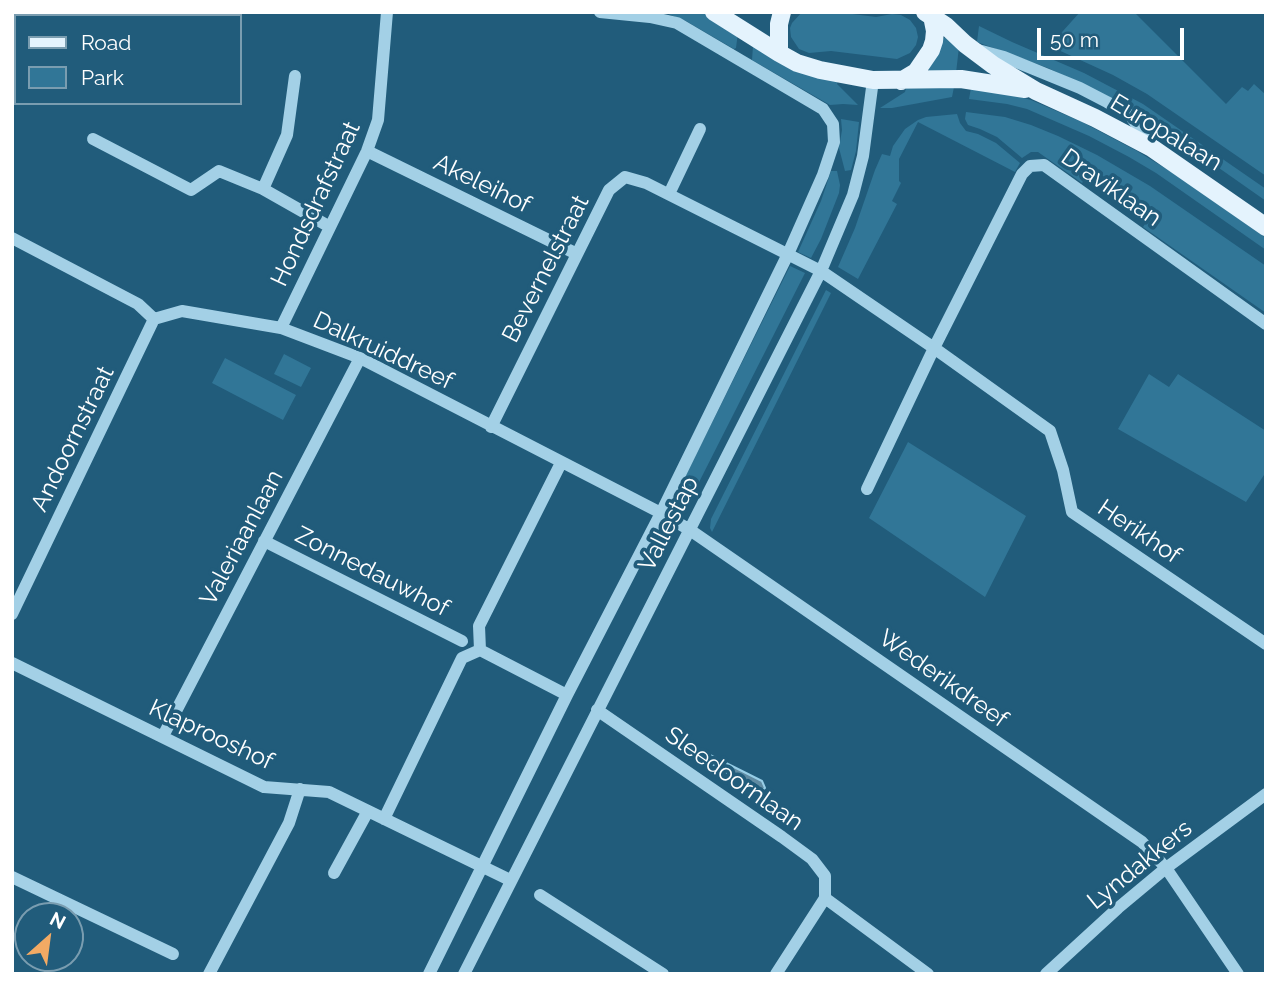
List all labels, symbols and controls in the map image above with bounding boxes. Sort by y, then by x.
legend [14,14,242,105]
scale bar [1040,14,1187,58]
text: 50 m [1050,27,1099,52]
text: Road [81,30,131,55]
text: Park [81,65,124,90]
street label: Europalaan [1105,88,1227,178]
street label: Hondsdrafstraat [265,117,367,291]
street label: Draviklaan [1055,143,1167,233]
street label: Akeleihof [429,148,535,220]
street label: Bevernelstraat [497,191,595,347]
street label: Dalkruiddreef [308,306,458,396]
street label: Andoornstraat [25,362,121,516]
street label: Valeriaanlaan [194,465,290,611]
street label: Vallestap [633,472,705,576]
street label: Herikhof [1092,494,1186,570]
street label: Zonnedauwhof [290,521,454,623]
street label: Wederikdreef [873,624,1013,734]
street label: Klaprooshof [144,694,278,776]
street label: Sleedoornlaan [659,721,809,837]
street label: Lyndakkers [1082,814,1198,916]
north arrow [14,902,84,972]
text: N [46,907,69,933]

